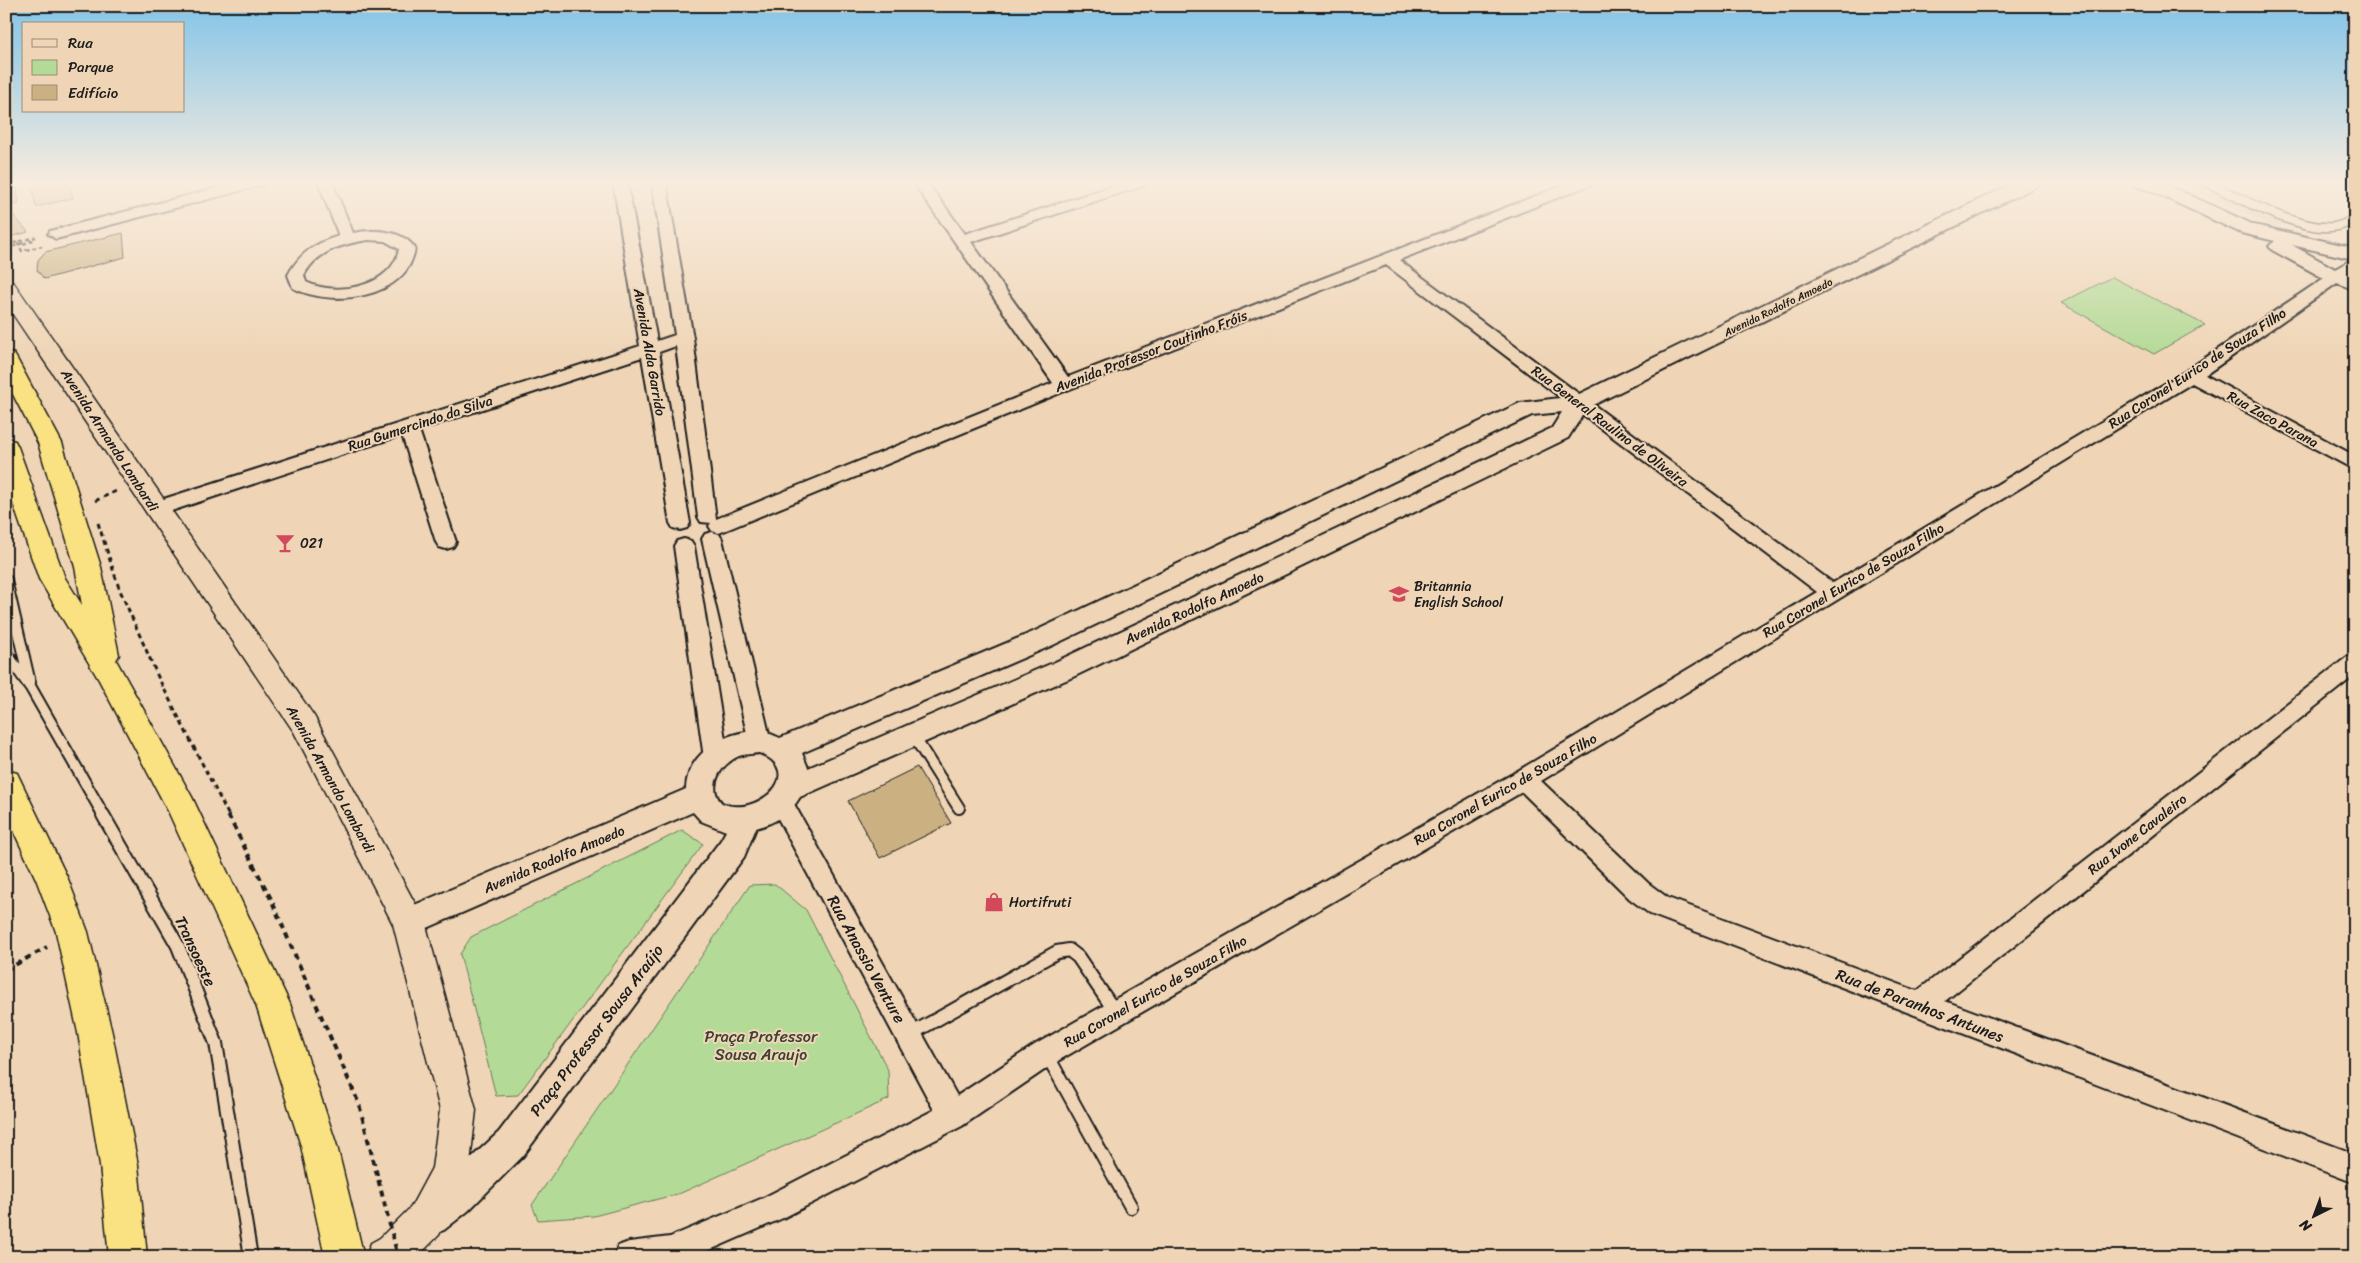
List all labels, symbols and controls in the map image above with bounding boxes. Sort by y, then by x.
legend [22,22,185,112]
text: Rua [68,30,93,56]
text: Parque [68,54,113,80]
text: Edifício [68,80,119,106]
street label: Avenida Rodolfo Amoedo [1720,273,1836,343]
street label: Avenida Alda Garrido [626,285,673,418]
street label: Rua Coronel Eurico de Souza Filho [2103,301,2292,436]
street label: Avenida Professor Coutinho Fróis [1050,303,1252,400]
street label: Rua General Raulino de Oliveira [1526,359,1694,495]
street label: Avenida Armando Lombardi [53,363,166,518]
street label: Rua Zaco Parana [2222,384,2323,455]
street label: Rua Gumercindo da Silva [344,388,496,459]
street label: Rua Coronel Eurico de Souza Filho [1757,516,1949,645]
place label: 021 [300,531,323,556]
bar icon: 021 [274,532,296,554]
street label: Avenida Rodolfo Amoedo [1119,565,1268,652]
place label: Britannia English School [1414,574,1504,615]
school or university icon: Britannia English School [1388,583,1410,605]
street label: Avenida Armando Lombardi [279,700,382,859]
street label: Rua Coronel Eurico de Souza Filho [1409,726,1602,852]
street label: Rua Ivone Cavaleiro [2082,787,2193,882]
street label: Avenida Rodolfo Amoedo [479,818,629,901]
street label: Rua Anassio Venture [819,890,914,1029]
place label: Hortifruti [1009,890,1072,915]
shop icon: Hortifruti [983,891,1005,913]
street label: Transoeste [166,911,225,992]
street label: Rua Coronel Eurico de Souza Filho [1059,928,1252,1054]
street label: Praça Professor Sousa Araújo [522,938,671,1123]
street label: Rua de Paranhos Antunes [1832,960,2008,1051]
park label: Praça Professor Sousa Araujo [705,1022,819,1069]
north arrow [2288,1190,2338,1240]
text: N [2293,1213,2318,1238]

